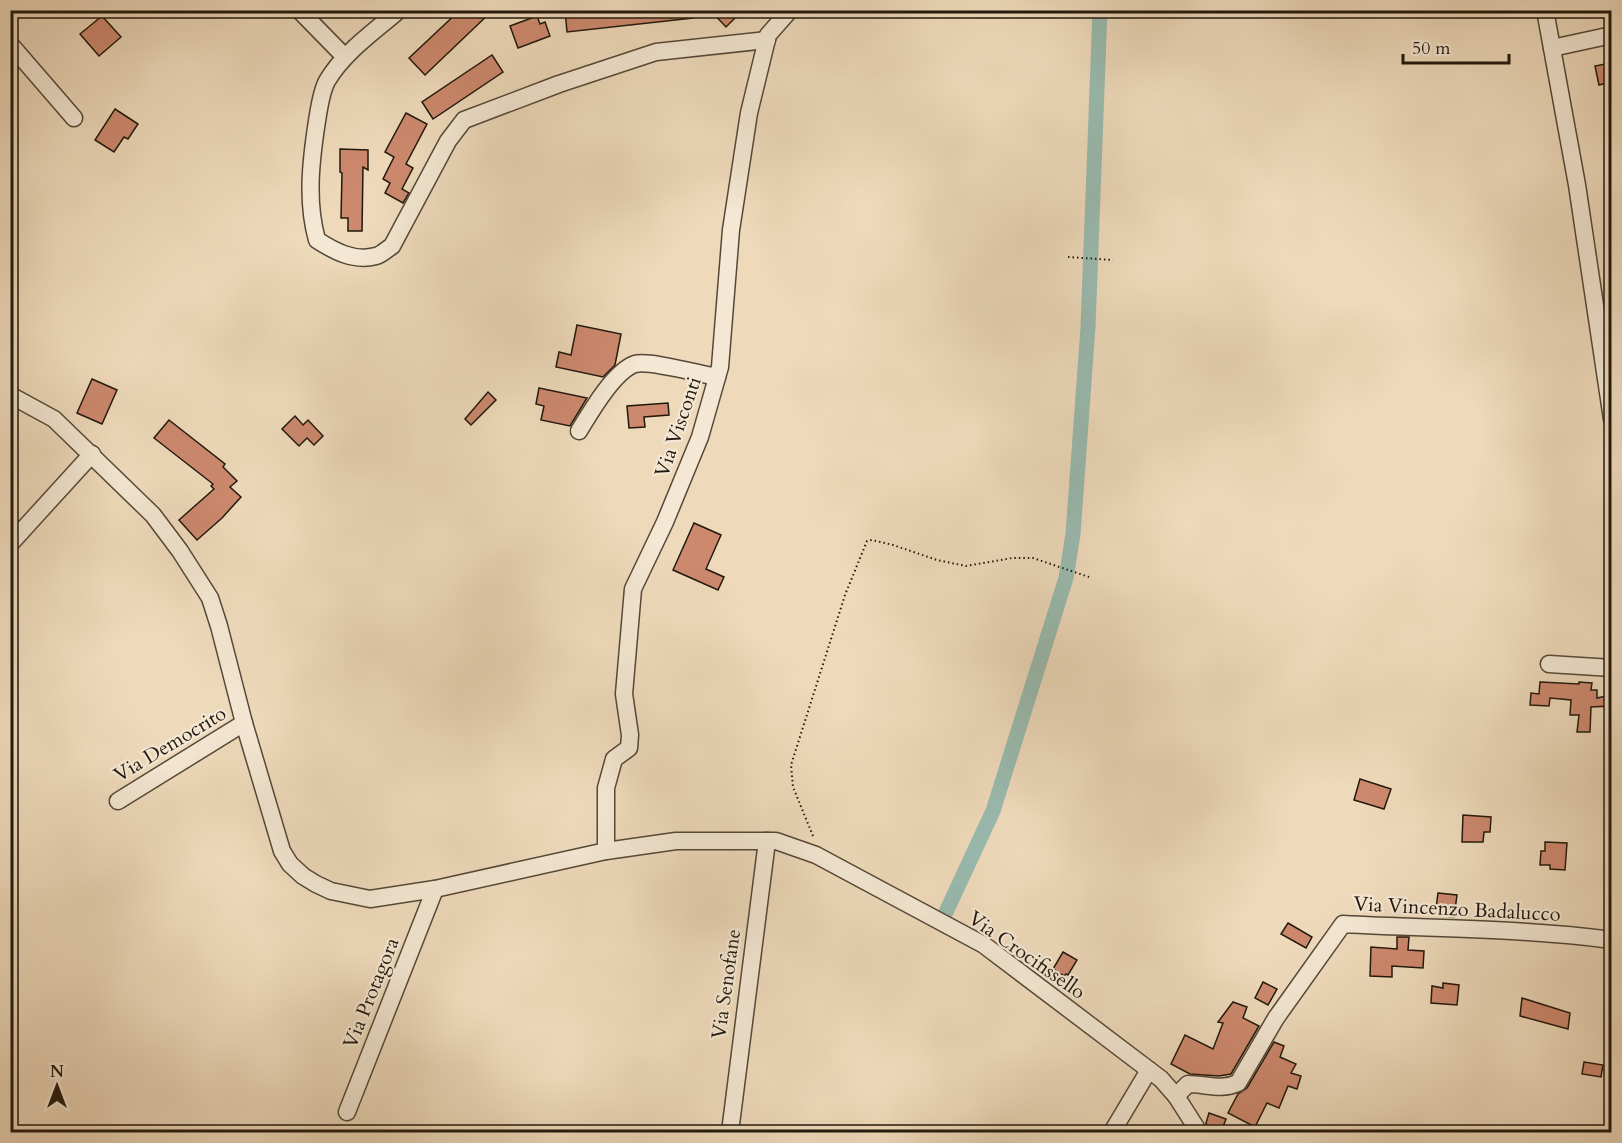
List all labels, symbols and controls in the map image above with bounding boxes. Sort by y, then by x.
scale bar [1403,27,1510,65]
text: 50 m [1412,36,1451,61]
street label: Via Visconti [648,373,708,481]
street label: Via Democrito [109,700,231,788]
street label: Via Vincenzo Badalucco [1353,890,1561,928]
street label: Via Crocifissello [963,905,1091,1006]
street label: Via Senofane [705,927,747,1041]
street label: Via Protagora [337,933,406,1052]
north arrow [27,1056,87,1116]
text: N [50,1061,64,1083]

